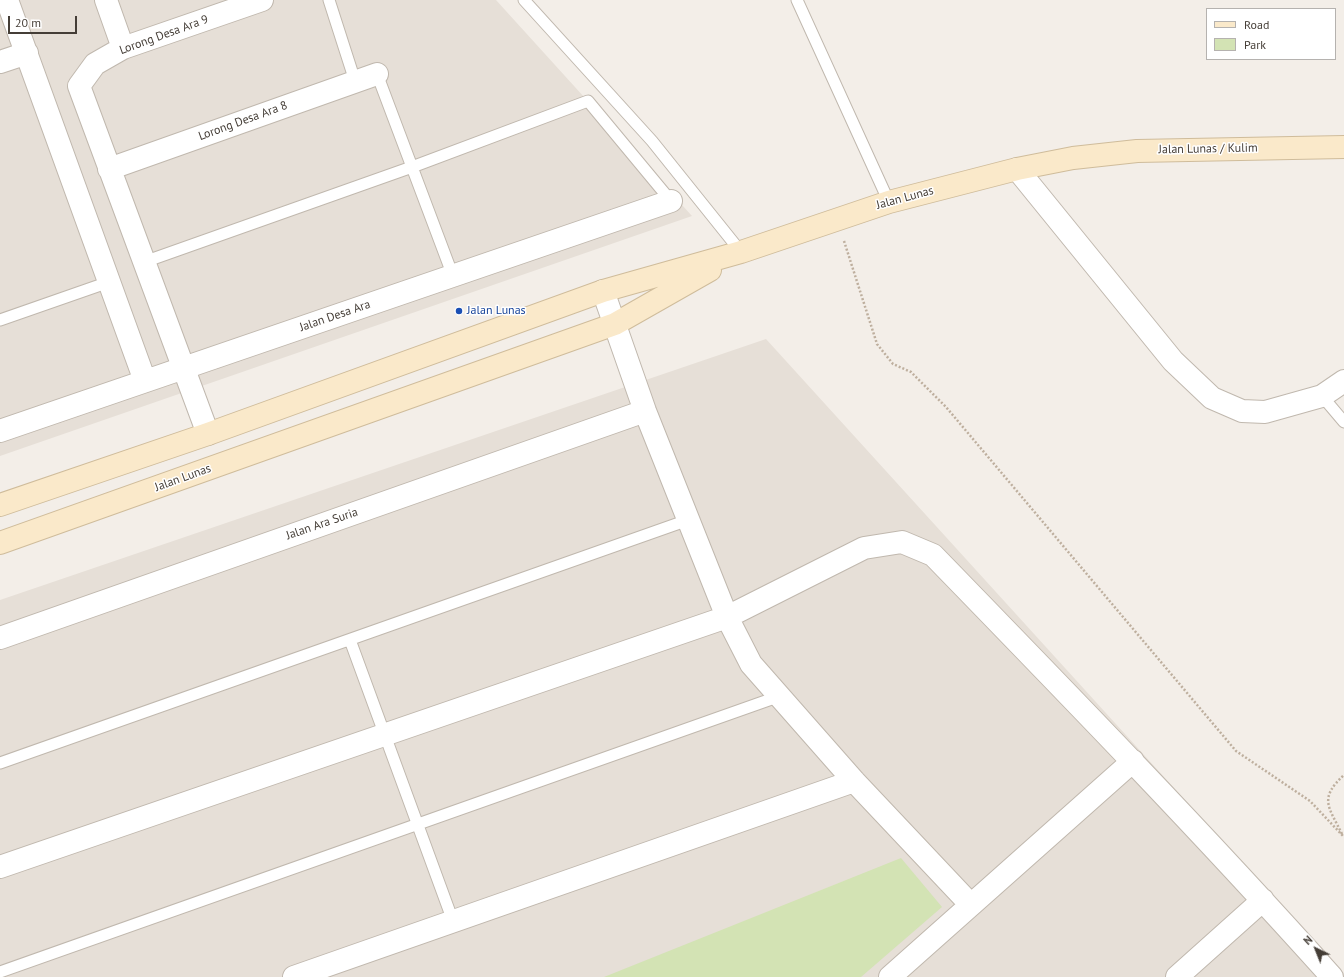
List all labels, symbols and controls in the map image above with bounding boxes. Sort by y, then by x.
scale bar [10,8,79,34]
legend [1206,8,1336,60]
street label: Lorong Desa Ara 9 [118,12,210,58]
text: 20 m [15,15,41,30]
text: Road [1244,17,1269,32]
text: Park [1244,37,1266,52]
street label: Lorong Desa Ara 8 [197,98,289,144]
street label: Jalan Lunas / Kulim [1158,141,1258,157]
street label: Jalan Lunas [875,183,935,213]
street label: Jalan Desa Ara [298,297,372,335]
place label: Jalan Lunas [467,304,526,318]
marker: Jalan Lunas [454,306,464,316]
street label: Jalan Lunas [153,461,213,495]
street label: Jalan Ara Suria [284,505,360,543]
north arrow [1296,929,1336,969]
text: N [1300,933,1315,948]

